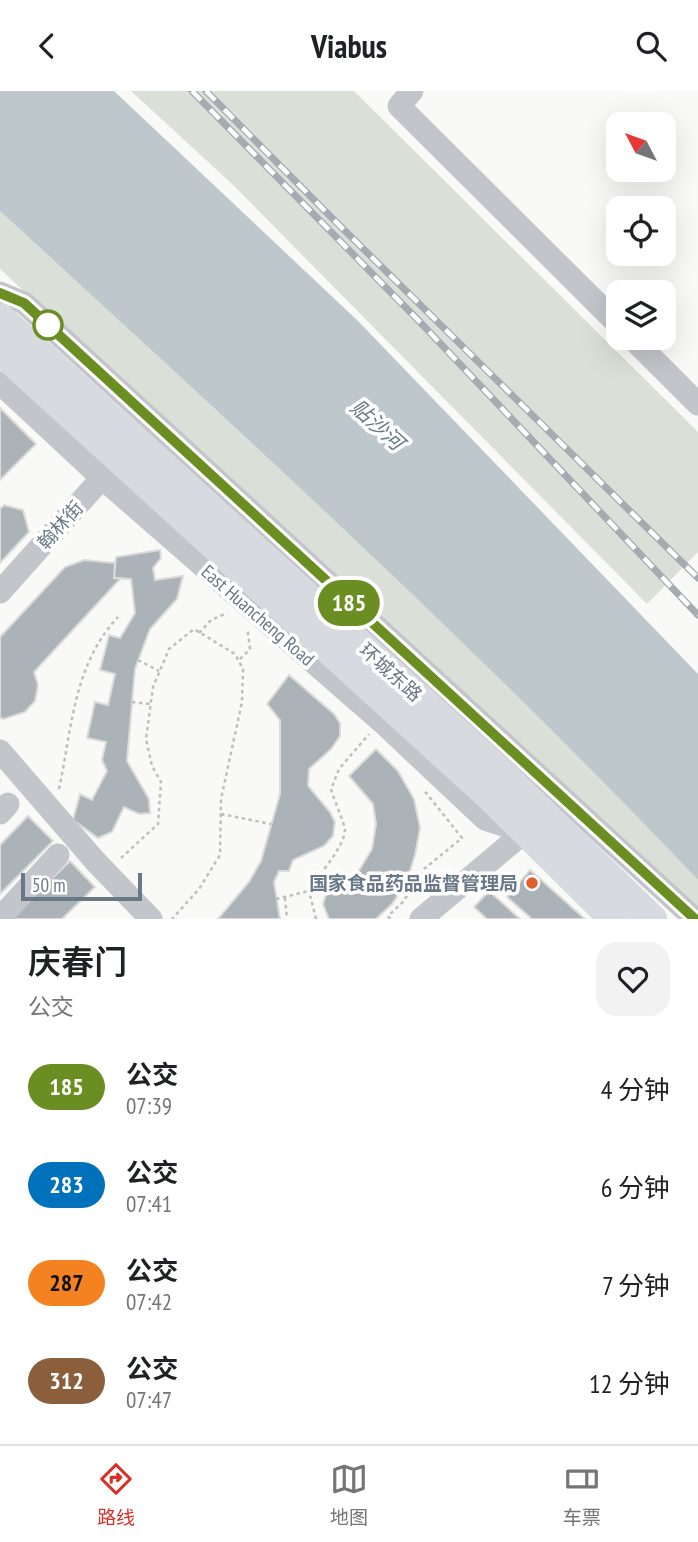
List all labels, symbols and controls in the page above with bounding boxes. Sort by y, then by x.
text: Viabus [311,25,387,67]
icon: back [28,27,66,65]
icon: search [632,27,670,65]
north arrow [606,112,676,182]
map controls [606,112,676,350]
button: locate [606,196,676,266]
button: layers [606,280,676,350]
unlabelled marker [33,310,63,340]
water label: 贴沙河 [345,394,413,458]
street label: 翰林街 [32,496,88,554]
street label: East Huancheng Road [197,559,319,671]
line badge: 185 [309,580,389,626]
text: 185 [332,587,366,618]
street label: 环城东路 [355,638,427,706]
scale bar [21,870,142,902]
place label: 国家食品药品监督管理局 [309,871,518,895]
text: 50 m [32,873,66,897]
marker: 国家食品药品监督管理局 [524,875,540,891]
text: 庆春门 [28,940,127,983]
button: heart [596,942,670,1016]
text: 公交 [28,992,74,1021]
text: 公交 [126,1058,178,1091]
text: 185 [49,1071,84,1102]
text: 4 分钟 [601,1073,670,1106]
text: 07:39 [126,1091,172,1120]
text: 公交 [126,1156,178,1189]
text: 283 [49,1169,84,1200]
text: 6 分钟 [601,1171,670,1204]
text: 07:41 [126,1189,172,1218]
text: 公交 [126,1254,178,1287]
text: 287 [49,1267,84,1298]
text: 7 分钟 [602,1269,670,1302]
text: 07:42 [126,1287,172,1316]
text: 公交 [126,1352,178,1385]
text: 312 [49,1365,84,1396]
text: 12 分钟 [589,1367,670,1400]
text: 07:47 [126,1385,172,1414]
tab: 路线 [97,1460,135,1529]
tab: 地图 [330,1460,368,1529]
tab: 车票 [563,1460,601,1529]

